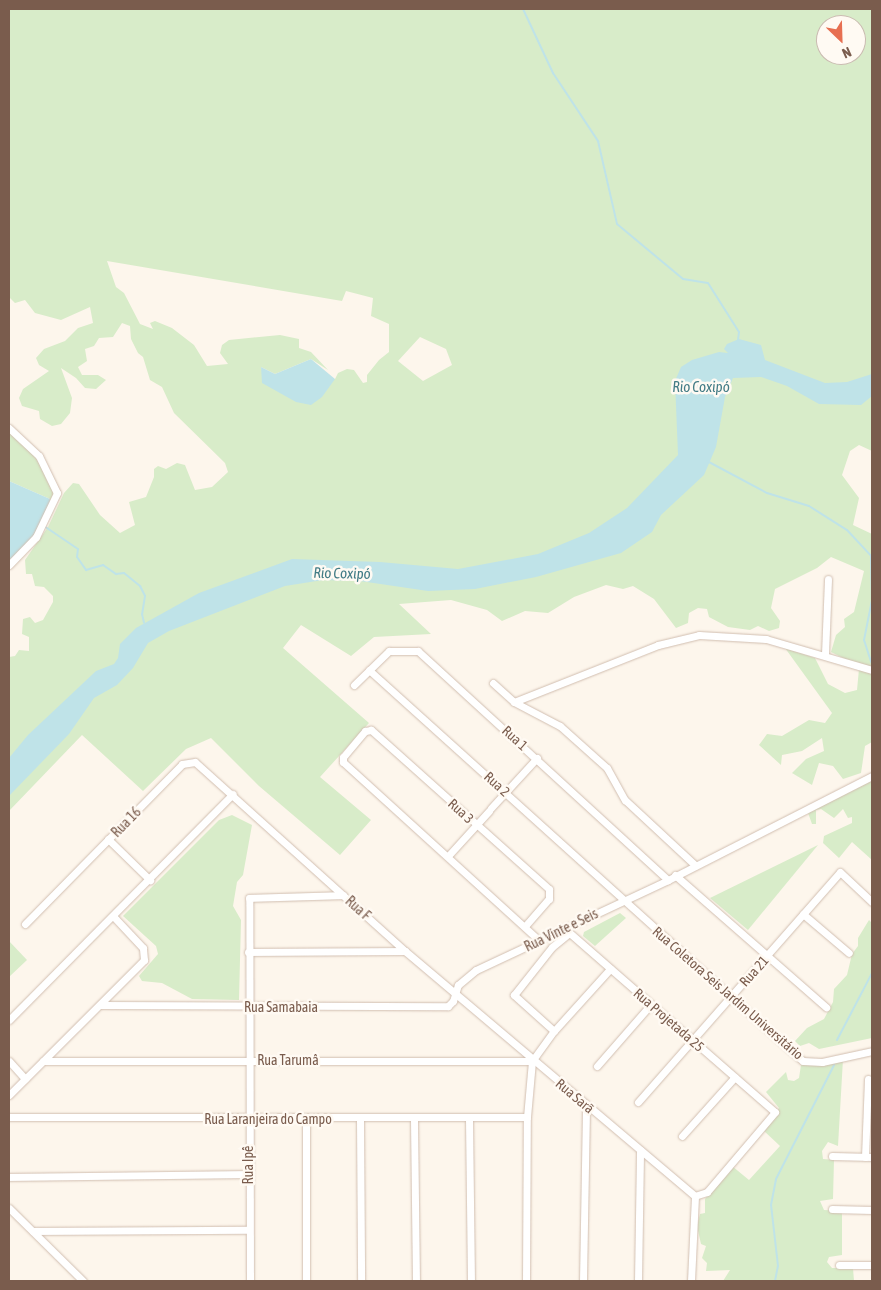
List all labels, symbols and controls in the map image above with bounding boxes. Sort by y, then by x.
north arrow [816,15,866,65]
text: N [840,44,854,62]
water label: Rio Coxipó [672,378,730,396]
water label: Rio Coxipó [313,564,371,582]
street label: Rua 1 [499,722,531,754]
street label: Rua 2 [481,768,513,800]
street label: Rua 3 [445,795,477,827]
street label: Rua 16 [108,803,144,841]
street label: Rua F [342,892,374,924]
street label: Rua Vinte e Seis [521,905,601,955]
street label: Rua Coletora Seis Jardim Universitário [649,923,807,1063]
street label: Rua 21 [736,952,772,990]
street label: Rua Projetada 25 [630,985,708,1055]
street label: Rua Samabaia [244,999,318,1015]
street label: Rua Tarumâ [257,1052,319,1068]
street label: Rua Sarã [552,1075,598,1117]
street label: Rua Laranjeira do Campo [204,1111,332,1127]
street label: Rua Ipê [240,1146,256,1184]

